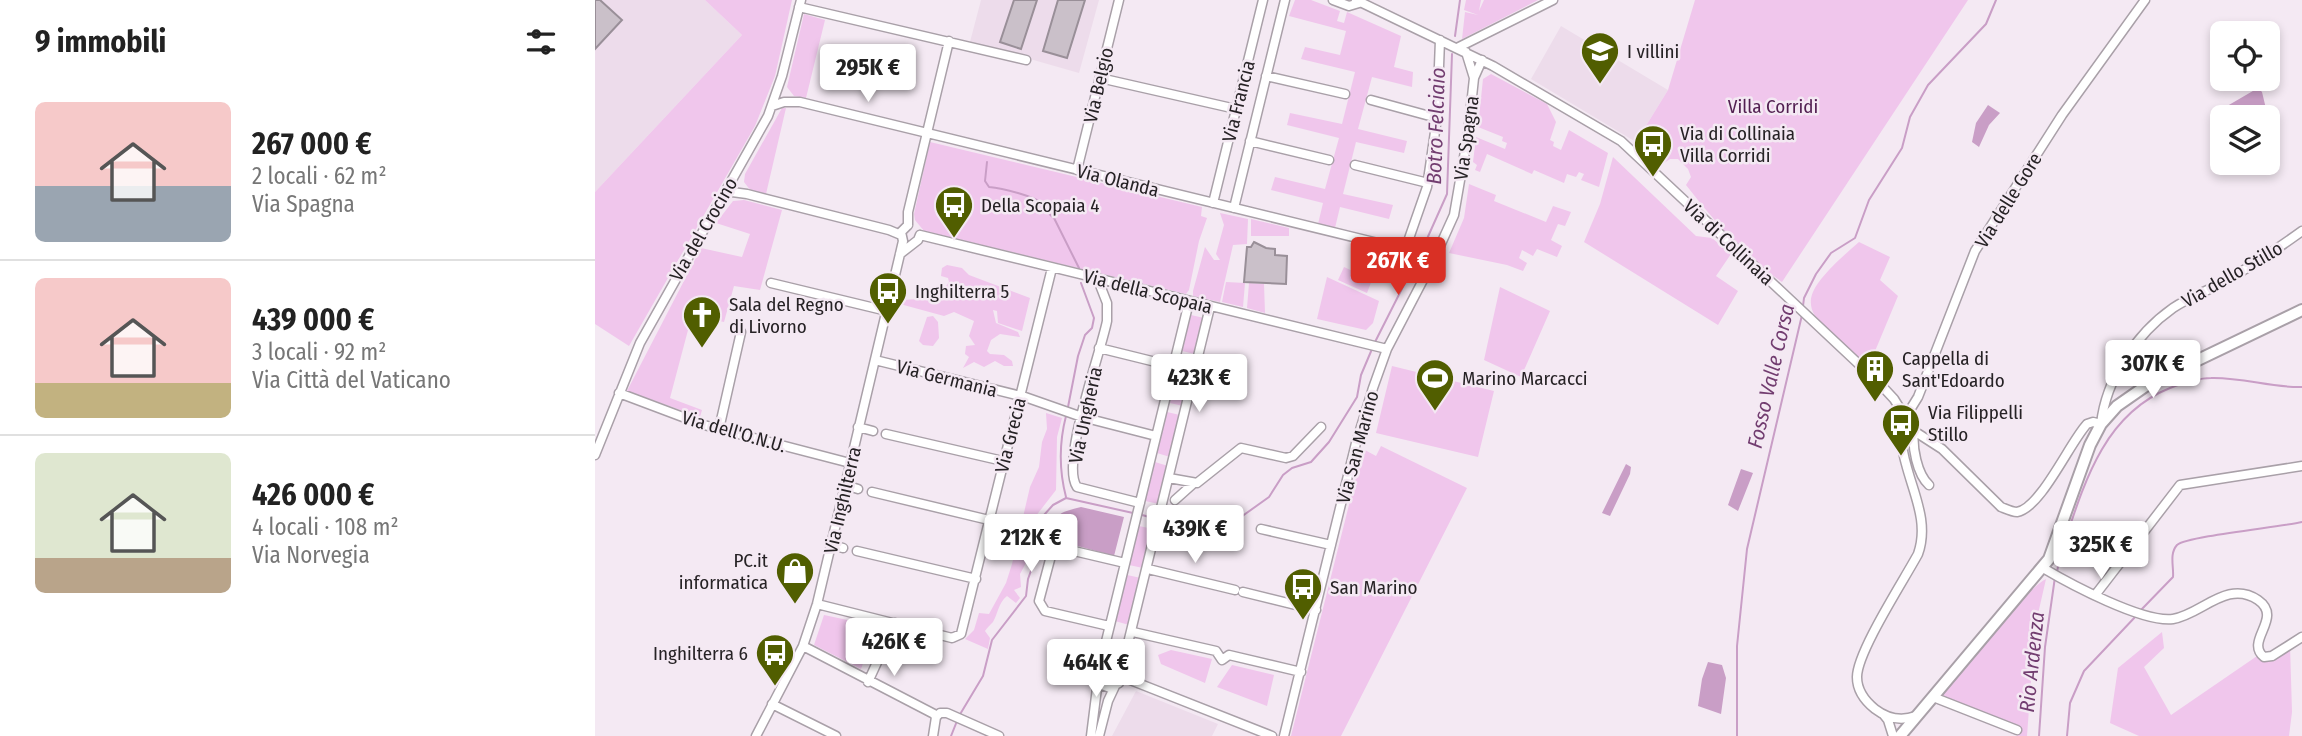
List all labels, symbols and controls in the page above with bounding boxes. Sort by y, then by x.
map controls [2210,21,2280,175]
button: locate [2210,21,2280,91]
icon: filters [522,23,560,61]
text: 9 immobili [35,24,166,60]
school or university icon: I villini [1579,30,1621,85]
place label: I villini [1627,40,1679,63]
pin: 295K € [811,44,925,104]
street label: Via Belgio [1079,45,1118,125]
text: 295K € [836,53,900,81]
street label: Via Francia [1217,58,1260,144]
water label: Botro Felciaio [1421,67,1451,185]
street label: Via Spagna [1449,94,1484,182]
park label: Villa Corridi [1728,95,1818,118]
button: layers [2210,105,2280,175]
place label: Via di Collinaia Villa Corridi [1680,122,1795,167]
bus stop icon: Via di Collinaia Villa Corridi [1632,123,1674,178]
text: 267 000 € [252,126,372,162]
icon: home [91,130,175,214]
street label: Via delle Gore [1970,148,2047,252]
street label: Via Olanda [1074,159,1161,202]
text: 2 locali · 62 m² [252,162,386,190]
street label: Via del Crocino [665,173,742,285]
bus stop icon: Della Scopaia 4 [933,184,975,239]
text: Via Spagna [252,190,355,218]
place label: Della Scopaia 4 [981,194,1099,217]
street label: Via di Collinaia [1679,195,1779,290]
street label: Via dello Stillo [2178,236,2287,313]
pin: 267K € [1341,238,1455,297]
text: 267K € [1367,246,1429,274]
street label: Via della Scopaia [1081,264,1215,319]
bus stop icon: Inghilterra 5 [867,270,909,325]
place label: Inghilterra 5 [915,280,1009,303]
place label: Sala del Regno di Livorno [729,293,844,338]
church icon: Sala del Regno di Livorno [681,294,723,349]
water label: Fosso Valle Corsa [1742,301,1800,451]
text: 439 000 € [252,302,374,338]
icon: home [91,306,175,390]
text: 3 locali · 92 m² [252,338,386,366]
pin: 307K € [2096,340,2210,400]
place label: Cappella di Sant'Edoardo [1902,347,2005,392]
building icon: Cappella di Sant'Edoardo [1854,348,1896,403]
text: 307K € [2121,349,2185,377]
pin: 423K € [1142,354,1256,414]
street label: Via Germania [894,355,1000,402]
sports icon: Marino Marcacci [1414,357,1456,412]
text: 423K € [1167,363,1231,391]
street label: Via Ungheria [1064,365,1107,466]
text: Via Città del Vaticano [252,366,451,394]
place label: Marino Marcacci [1462,367,1588,390]
street label: Via San Marino [1331,388,1384,506]
street label: Via Grecia [990,395,1031,475]
place label: Via Filippelli Stillo [1928,401,2023,446]
bus stop icon: Via Filippelli Stillo [1880,402,1922,457]
street label: Via dell'O.N.U. [679,406,789,457]
street label: Via Inghilterra [819,444,866,556]
text: 426 000 € [252,477,374,513]
icon: home [91,481,175,565]
pin: 439K € [1138,505,1252,565]
text: 4 locali · 108 m² [252,513,399,541]
pin: 212K € [974,514,1088,574]
text: 439K € [1163,514,1227,542]
pin: 325K € [2044,522,2158,581]
text: 212K € [1000,523,1062,551]
text: 325K € [2069,530,2133,558]
text: Via Norvegia [252,541,370,569]
place label: PC.it informatica [679,549,769,594]
shop icon: PC.it informatica [774,550,816,605]
bus stop icon: San Marino [1282,566,1324,621]
place label: San Marino [1330,576,1417,599]
water label: Rio Ardenza [2014,610,2050,714]
pin: 426K € [837,618,951,678]
text: 426K € [862,627,926,655]
bus stop icon: Inghilterra 6 [754,632,796,687]
pin: 464K € [1039,640,1153,699]
place label: Inghilterra 6 [653,642,748,665]
text: 464K € [1063,648,1129,676]

